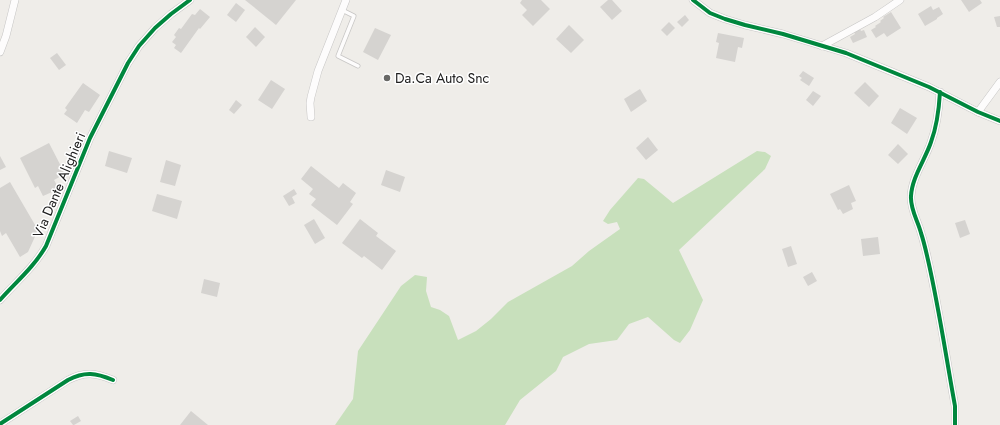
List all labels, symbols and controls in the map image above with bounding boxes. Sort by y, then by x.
place label: Da.Ca Auto Snc [395,68,489,88]
marker: Da.Ca Auto Snc [382,73,392,83]
street label: Via Dante Alighieri [28,129,90,241]

